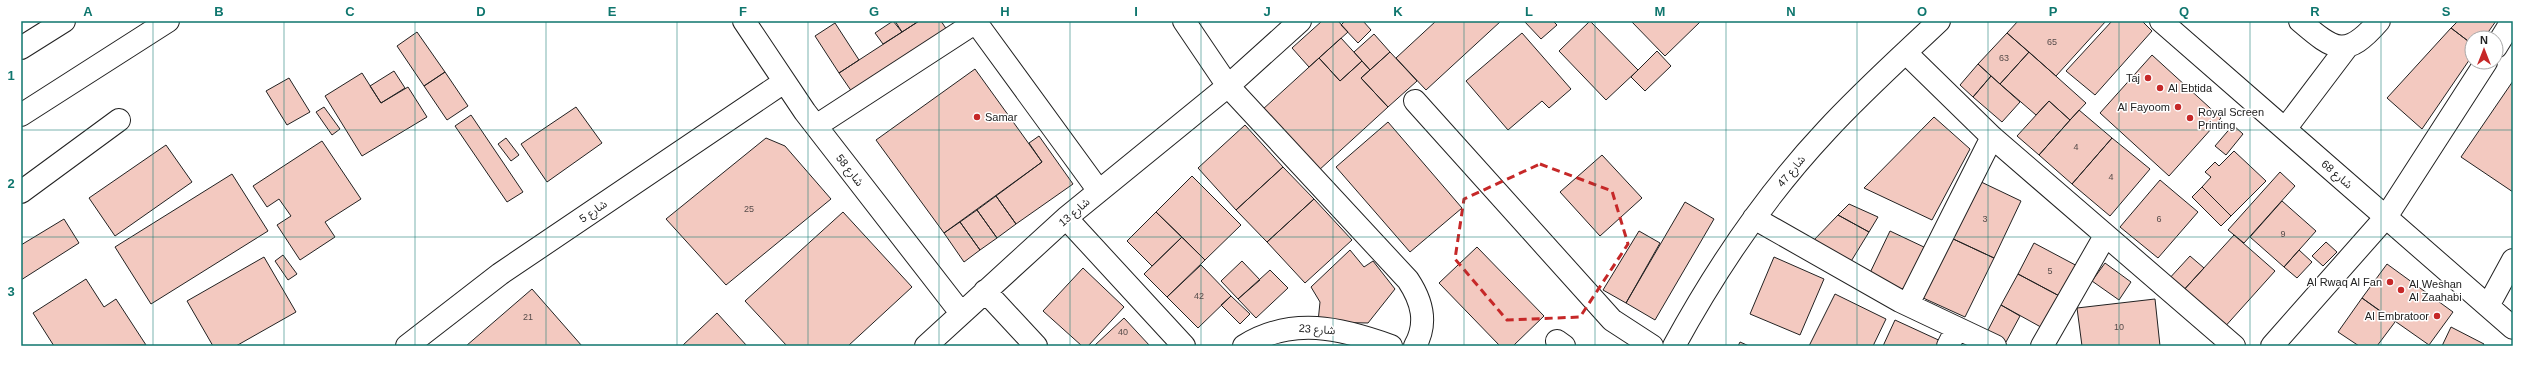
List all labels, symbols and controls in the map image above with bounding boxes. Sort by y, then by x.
text: A [83,4,93,19]
text: B [214,4,224,19]
text: C [345,4,355,19]
text: D [476,4,486,19]
text: E [608,4,617,19]
text: F [739,4,747,19]
text: G [869,4,879,19]
text: H [1000,4,1010,19]
text: I [1134,4,1138,19]
text: J [1263,4,1271,19]
text: K [1393,4,1403,19]
text: L [1525,4,1533,19]
text: M [1655,4,1665,19]
text: N [1786,4,1796,19]
text: O [1917,4,1927,19]
text: P [2049,4,2058,19]
text: Q [2179,4,2189,19]
text: R [2310,4,2320,19]
text: S [2442,4,2451,19]
north arrow [2464,30,2504,70]
text: N [2480,34,2488,46]
house number: 65 [2047,37,2057,47]
house number: 63 [1999,53,2009,63]
text: 1 [7,68,15,83]
place label: Taj [2126,72,2140,84]
marker: Taj [2143,73,2153,83]
place label: Al Ebtida [2168,82,2213,94]
marker: Al Ebtida [2155,83,2165,93]
place label: Al Fayoom [2117,101,2170,113]
marker: Al Fayoom [2173,102,2183,112]
place label: Royal Screen Printing [2198,106,2264,131]
place label: Samar [985,111,1018,123]
marker: Samar [972,112,982,122]
marker: Royal Screen Printing [2185,113,2195,123]
house number: 4 [2073,142,2079,152]
street label: شارع 58 [832,152,866,190]
street label: شارع 47 [1775,153,1809,190]
street label: شارع 68 [2318,157,2355,192]
house number: 4 [2108,172,2114,182]
text: 2 [7,176,15,191]
street label: شارع 13 [1056,195,1093,230]
street label: شارع 5 [577,197,610,226]
house number: 25 [744,204,754,214]
house number: 3 [1982,214,1988,224]
house number: 6 [2156,214,2162,224]
house number: 9 [2280,229,2286,239]
house number: 5 [2047,266,2053,276]
place label: Al Rwaq Al Fan [2307,276,2382,288]
marker: Al Rwaq Al Fan [2385,277,2395,287]
place label: Al Weshan Al Zaahabi [2409,278,2462,303]
text: 3 [7,284,15,299]
marker: Al Weshan Al Zaahabi [2396,285,2406,295]
house number: 42 [1194,291,1204,301]
place label: Al Embratoor [2365,310,2429,322]
marker: Al Embratoor [2432,311,2442,321]
house number: 21 [523,312,533,322]
street label: شارع 23 [1298,322,1336,338]
house number: 10 [2114,322,2124,332]
house number: 40 [1118,327,1128,337]

